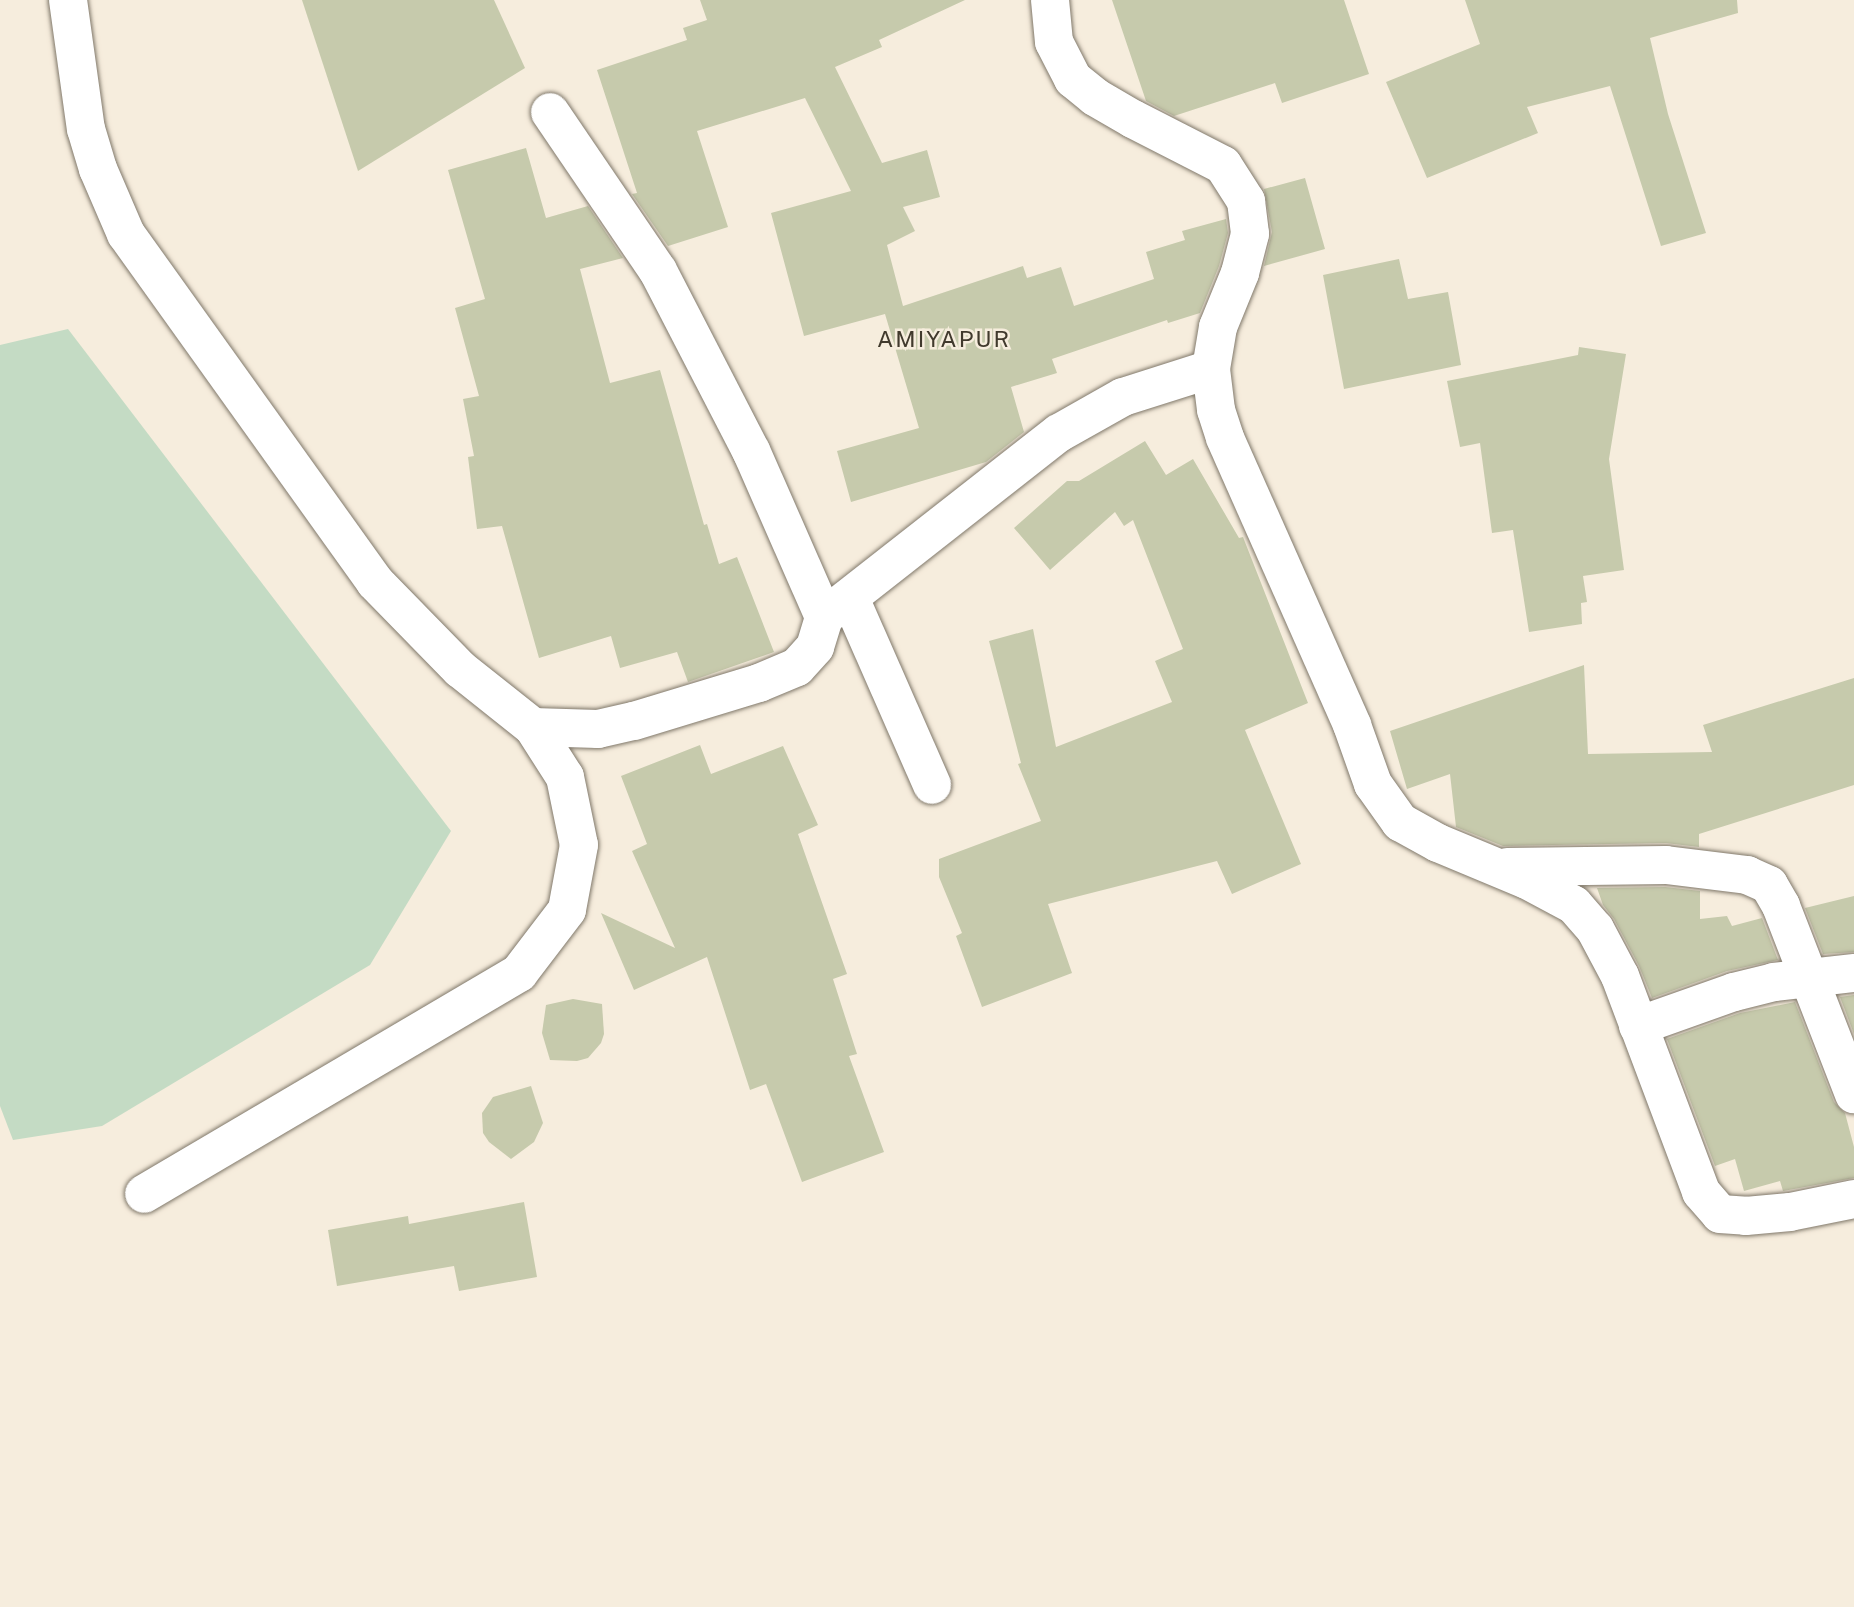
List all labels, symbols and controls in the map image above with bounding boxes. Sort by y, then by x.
district label: AMIYAPUR [878,325,1010,353]

